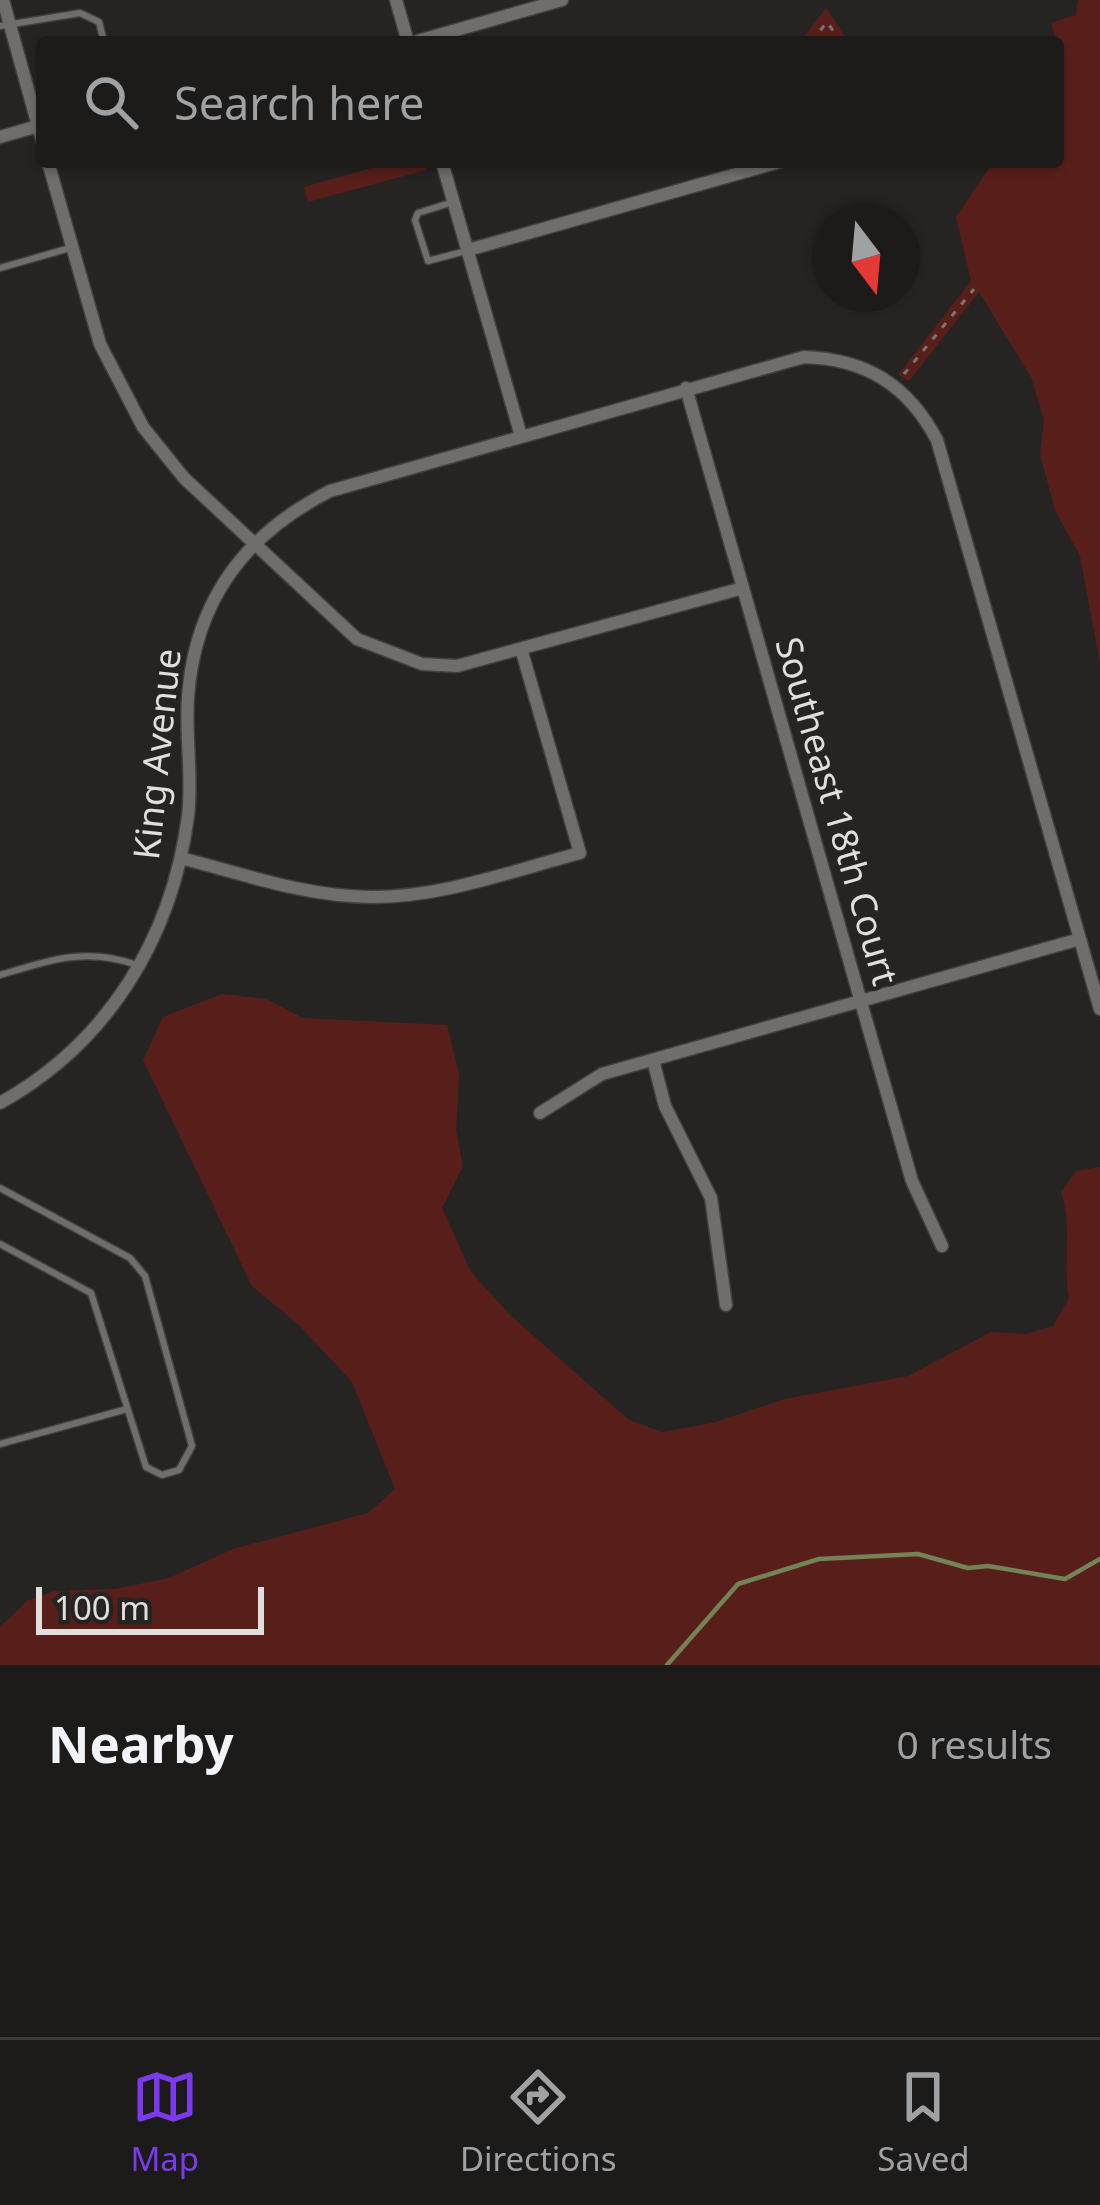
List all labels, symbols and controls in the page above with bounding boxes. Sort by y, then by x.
search box [36,36,1064,168]
icon: search [78,69,144,135]
text: Search here [174,72,424,133]
north arrow [812,204,920,312]
street label: Southeast 18th Court [764,631,911,990]
street label: King Avenue [121,646,192,862]
scale bar [36,1581,264,1634]
text: 100 m [54,1585,150,1630]
text: Nearby [48,1708,234,1778]
text: 0 results [897,1717,1052,1770]
tab: Map [130,2064,199,2181]
tab: Directions [460,2064,617,2181]
tab: Saved [877,2064,970,2181]

